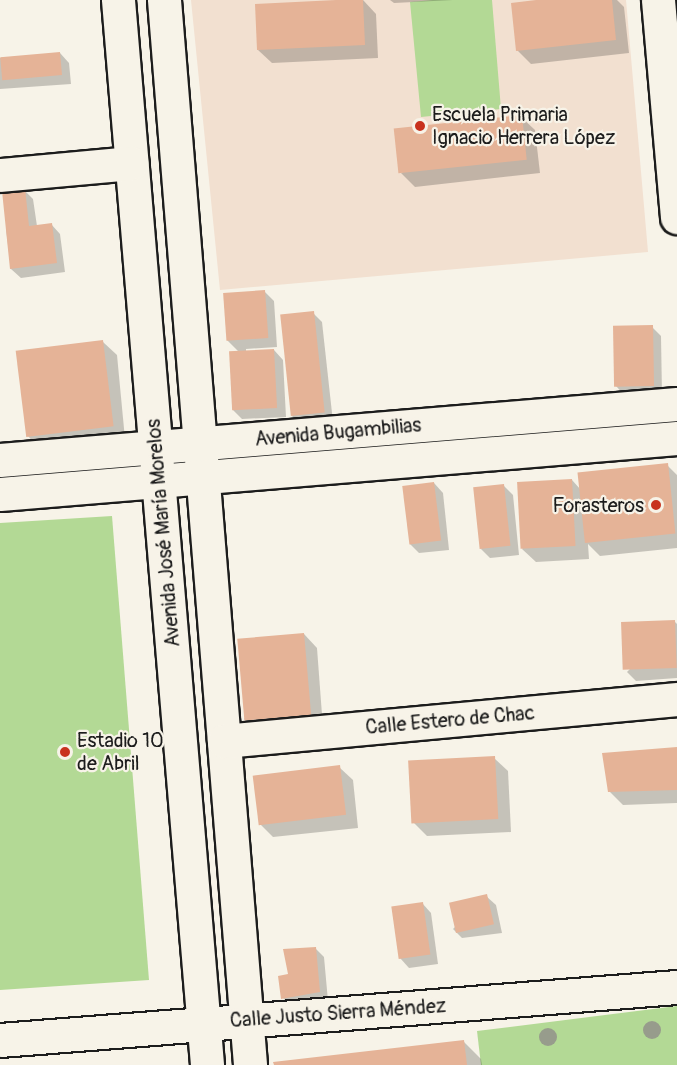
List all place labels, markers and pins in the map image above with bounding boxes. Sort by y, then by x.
place label: Escuela Primaria Ignacio Herrera López [432,102,615,149]
marker: Escuela Primaria Ignacio Herrera López [413,119,427,133]
place label: Forasteros [553,493,644,517]
marker: Forasteros [649,498,663,512]
place label: Estadio 10 de Abril [77,728,164,775]
marker: Estadio 10 de Abril [58,745,72,759]

